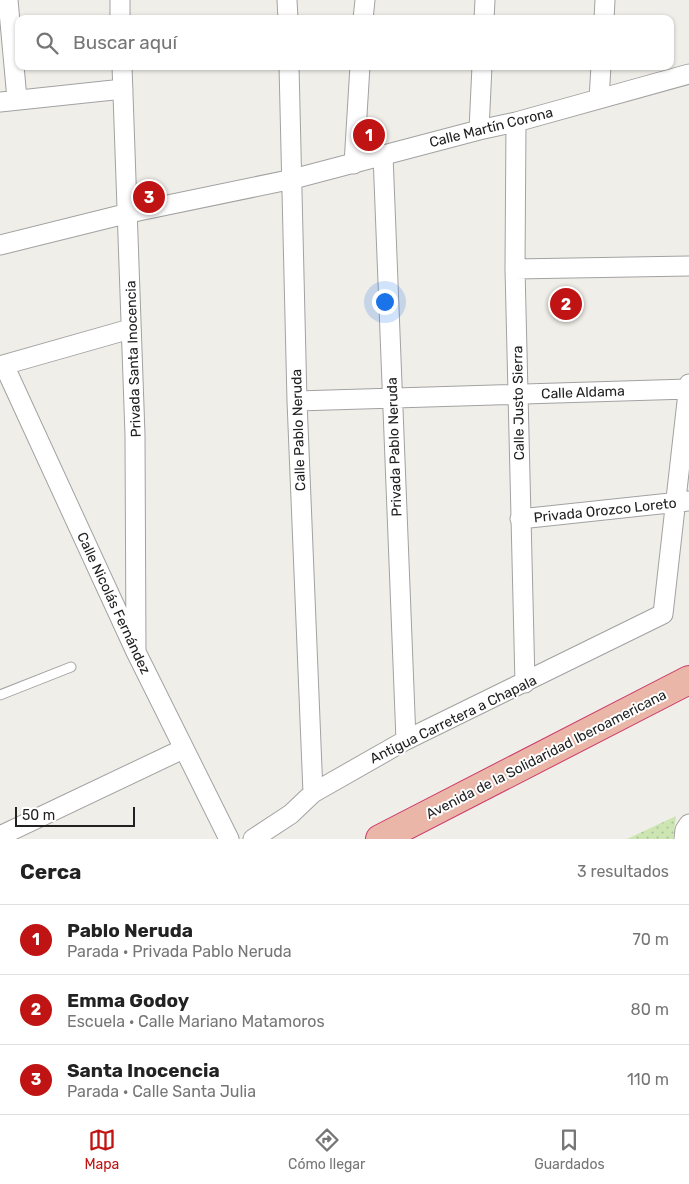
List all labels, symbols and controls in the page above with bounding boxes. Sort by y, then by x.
search box [15,15,674,70]
icon: search [33,29,61,57]
text: Buscar aquí [73,31,177,54]
street label: Calle Martín Corona [428,104,555,151]
pin: 1 [353,116,385,154]
pin: 3 [133,178,165,216]
street label: Privada Santa Inocencia [122,280,145,438]
pin: 2 [550,285,582,323]
your location [372,289,398,315]
street label: Calle Justo Sierra [509,346,528,460]
street label: Calle Pablo Neruda [288,369,309,491]
street label: Privada Pablo Neruda [384,377,405,517]
street label: Calle Aldama [541,383,625,402]
street label: Privada Orozco Loreto [533,495,677,526]
street label: Calle Nicolás Fernández [73,529,154,677]
street label: Antigua Carretera a Chapala [367,672,539,767]
street label: Avenida de la Solidaridad Iberoamericana [423,686,669,823]
scale bar [15,804,135,827]
text: 50 m [22,807,55,824]
text: Cerca [20,859,81,884]
text: 3 resultados [577,862,669,881]
text: Pablo Neruda [67,919,193,942]
text: 1 [32,930,40,949]
text: 70 m [632,930,669,949]
text: Parada · Privada Pablo Neruda [67,942,292,961]
text: Emma Godoy [67,989,189,1012]
text: 2 [31,1000,41,1019]
text: 80 m [631,1000,669,1019]
text: Escuela · Calle Mariano Matamoros [67,1012,325,1031]
text: Santa Inocencia [67,1059,220,1082]
text: 3 [31,1070,41,1089]
text: 110 m [627,1070,669,1089]
text: Parada · Calle Santa Julia [67,1082,256,1101]
tab: Mapa [84,1126,119,1173]
tab: Cómo llegar [288,1126,365,1173]
tab: Guardados [534,1126,605,1173]

